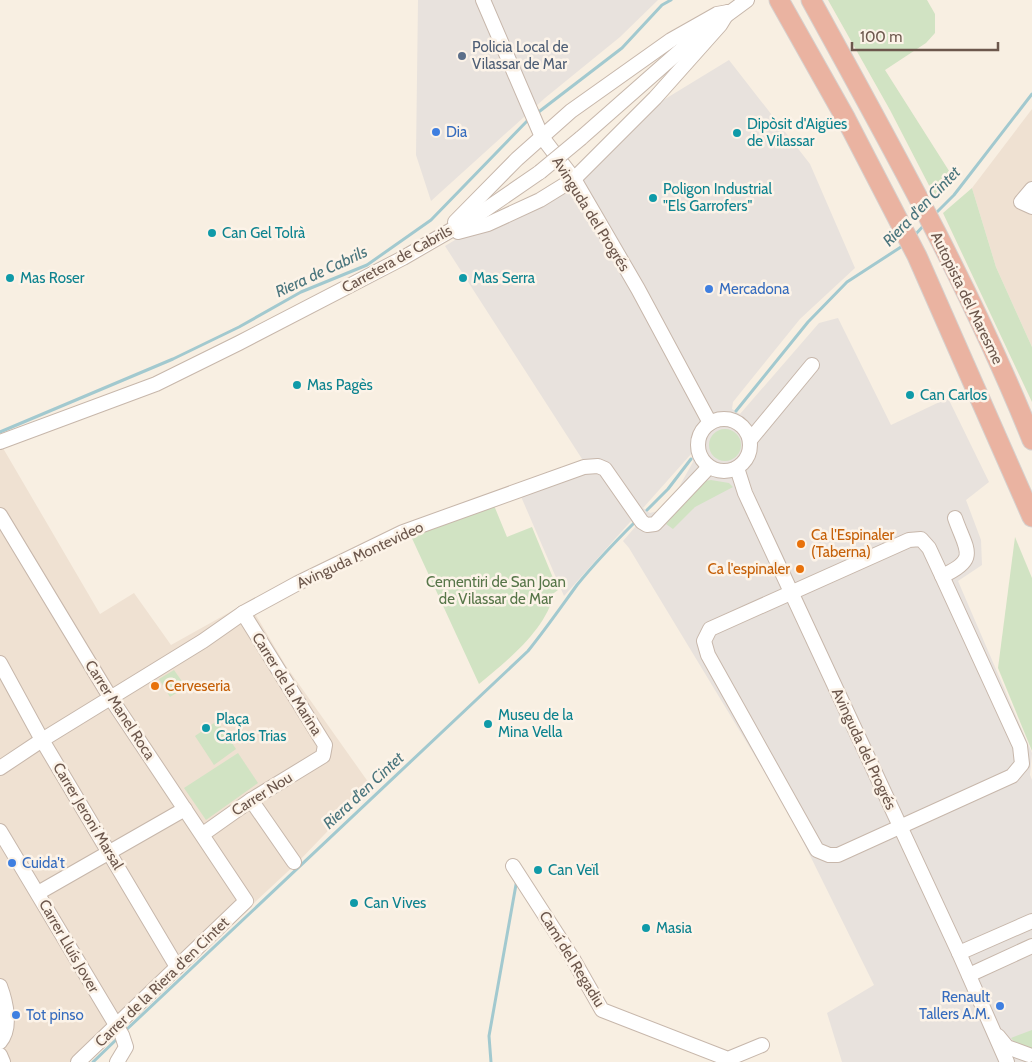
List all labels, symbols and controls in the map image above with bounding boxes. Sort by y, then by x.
scale bar [852,20,998,52]
text: 100 m [860,28,902,46]
place label: Policia Local de Vilassar de Mar [472,38,569,73]
marker: Policia Local de Vilassar de Mar [456,50,468,62]
place label: Dipòsit d'Aigües de Vilassar [747,115,847,150]
place label: Dia [446,123,468,141]
marker: Dia [430,126,442,138]
marker: Dipòsit d'Aigües de Vilassar [731,127,743,139]
street label: Avinguda del Progrés [548,153,634,275]
water label: Riera d'en Cintet [879,162,965,250]
place label: Poligon Industrial "Els Garrofers" [663,180,772,215]
marker: Poligon Industrial "Els Garrofers" [647,192,659,204]
street label: Carretera de Cabrils [339,221,455,297]
place label: Can Gel Tolrà [222,224,306,242]
marker: Can Gel Tolrà [206,227,218,239]
street label: Autopista del Maresme [927,229,1007,367]
water label: Riera de Cabrils [272,242,370,301]
place label: Mas Roser [20,269,85,287]
place label: Mas Serra [473,269,536,287]
marker: Mas Roser [4,272,16,284]
marker: Mas Serra [457,272,469,284]
place label: Mercadona [719,280,790,298]
marker: Mercadona [703,283,715,295]
place label: Mas Pagès [307,376,373,394]
marker: Mas Pagès [291,379,303,391]
place label: Can Carlos [920,386,987,404]
marker: Can Carlos [904,389,916,401]
street label: Avinguda Montevideo [294,518,426,592]
place label: Ca l'Espinaler (Taberna) [811,526,895,561]
marker: Ca l'Espinaler (Taberna) [795,538,807,550]
place label: Ca l'espinaler [708,560,790,578]
marker: Ca l'espinaler [794,563,806,575]
park label: Cementiri de San Joan de Vilassar de Mar [426,573,566,608]
street label: Carrer de la Marina [248,629,326,739]
street label: Carrer Manel Roca [81,657,159,764]
place label: Cerveseria [165,677,231,695]
marker: Cerveseria [149,680,161,692]
street label: Avinguda del Progrés [828,685,900,813]
place label: Museu de la Mina Vella [498,706,574,741]
place label: Plaça Carlos Trias [216,710,286,745]
marker: Museu de la Mina Vella [482,718,494,730]
marker: Plaça Carlos Trias [200,722,212,734]
water label: Riera d'en Cintet [319,747,408,833]
street label: Carrer Jeroni Marsal [49,759,127,873]
street label: Carrer Nou [228,768,296,820]
place label: Cuida't [22,854,65,872]
marker: Cuida't [6,857,18,869]
place label: Can Veïl [548,861,599,879]
marker: Can Veïl [532,864,544,876]
place label: Can Vives [364,894,426,912]
street label: Carrer Lluís Jover [35,896,103,996]
marker: Can Vives [348,897,360,909]
street label: Camí del Regadiu [535,908,609,1010]
street label: Carrer de la Riera d'en Cintet [91,913,233,1051]
place label: Masia [656,919,693,937]
marker: Masia [640,922,652,934]
place label: Renault Tallers A.M. [919,988,990,1023]
marker: Renault Tallers A.M. [994,1000,1006,1012]
place label: Tot pinso [26,1006,84,1024]
marker: Tot pinso [10,1009,22,1021]

